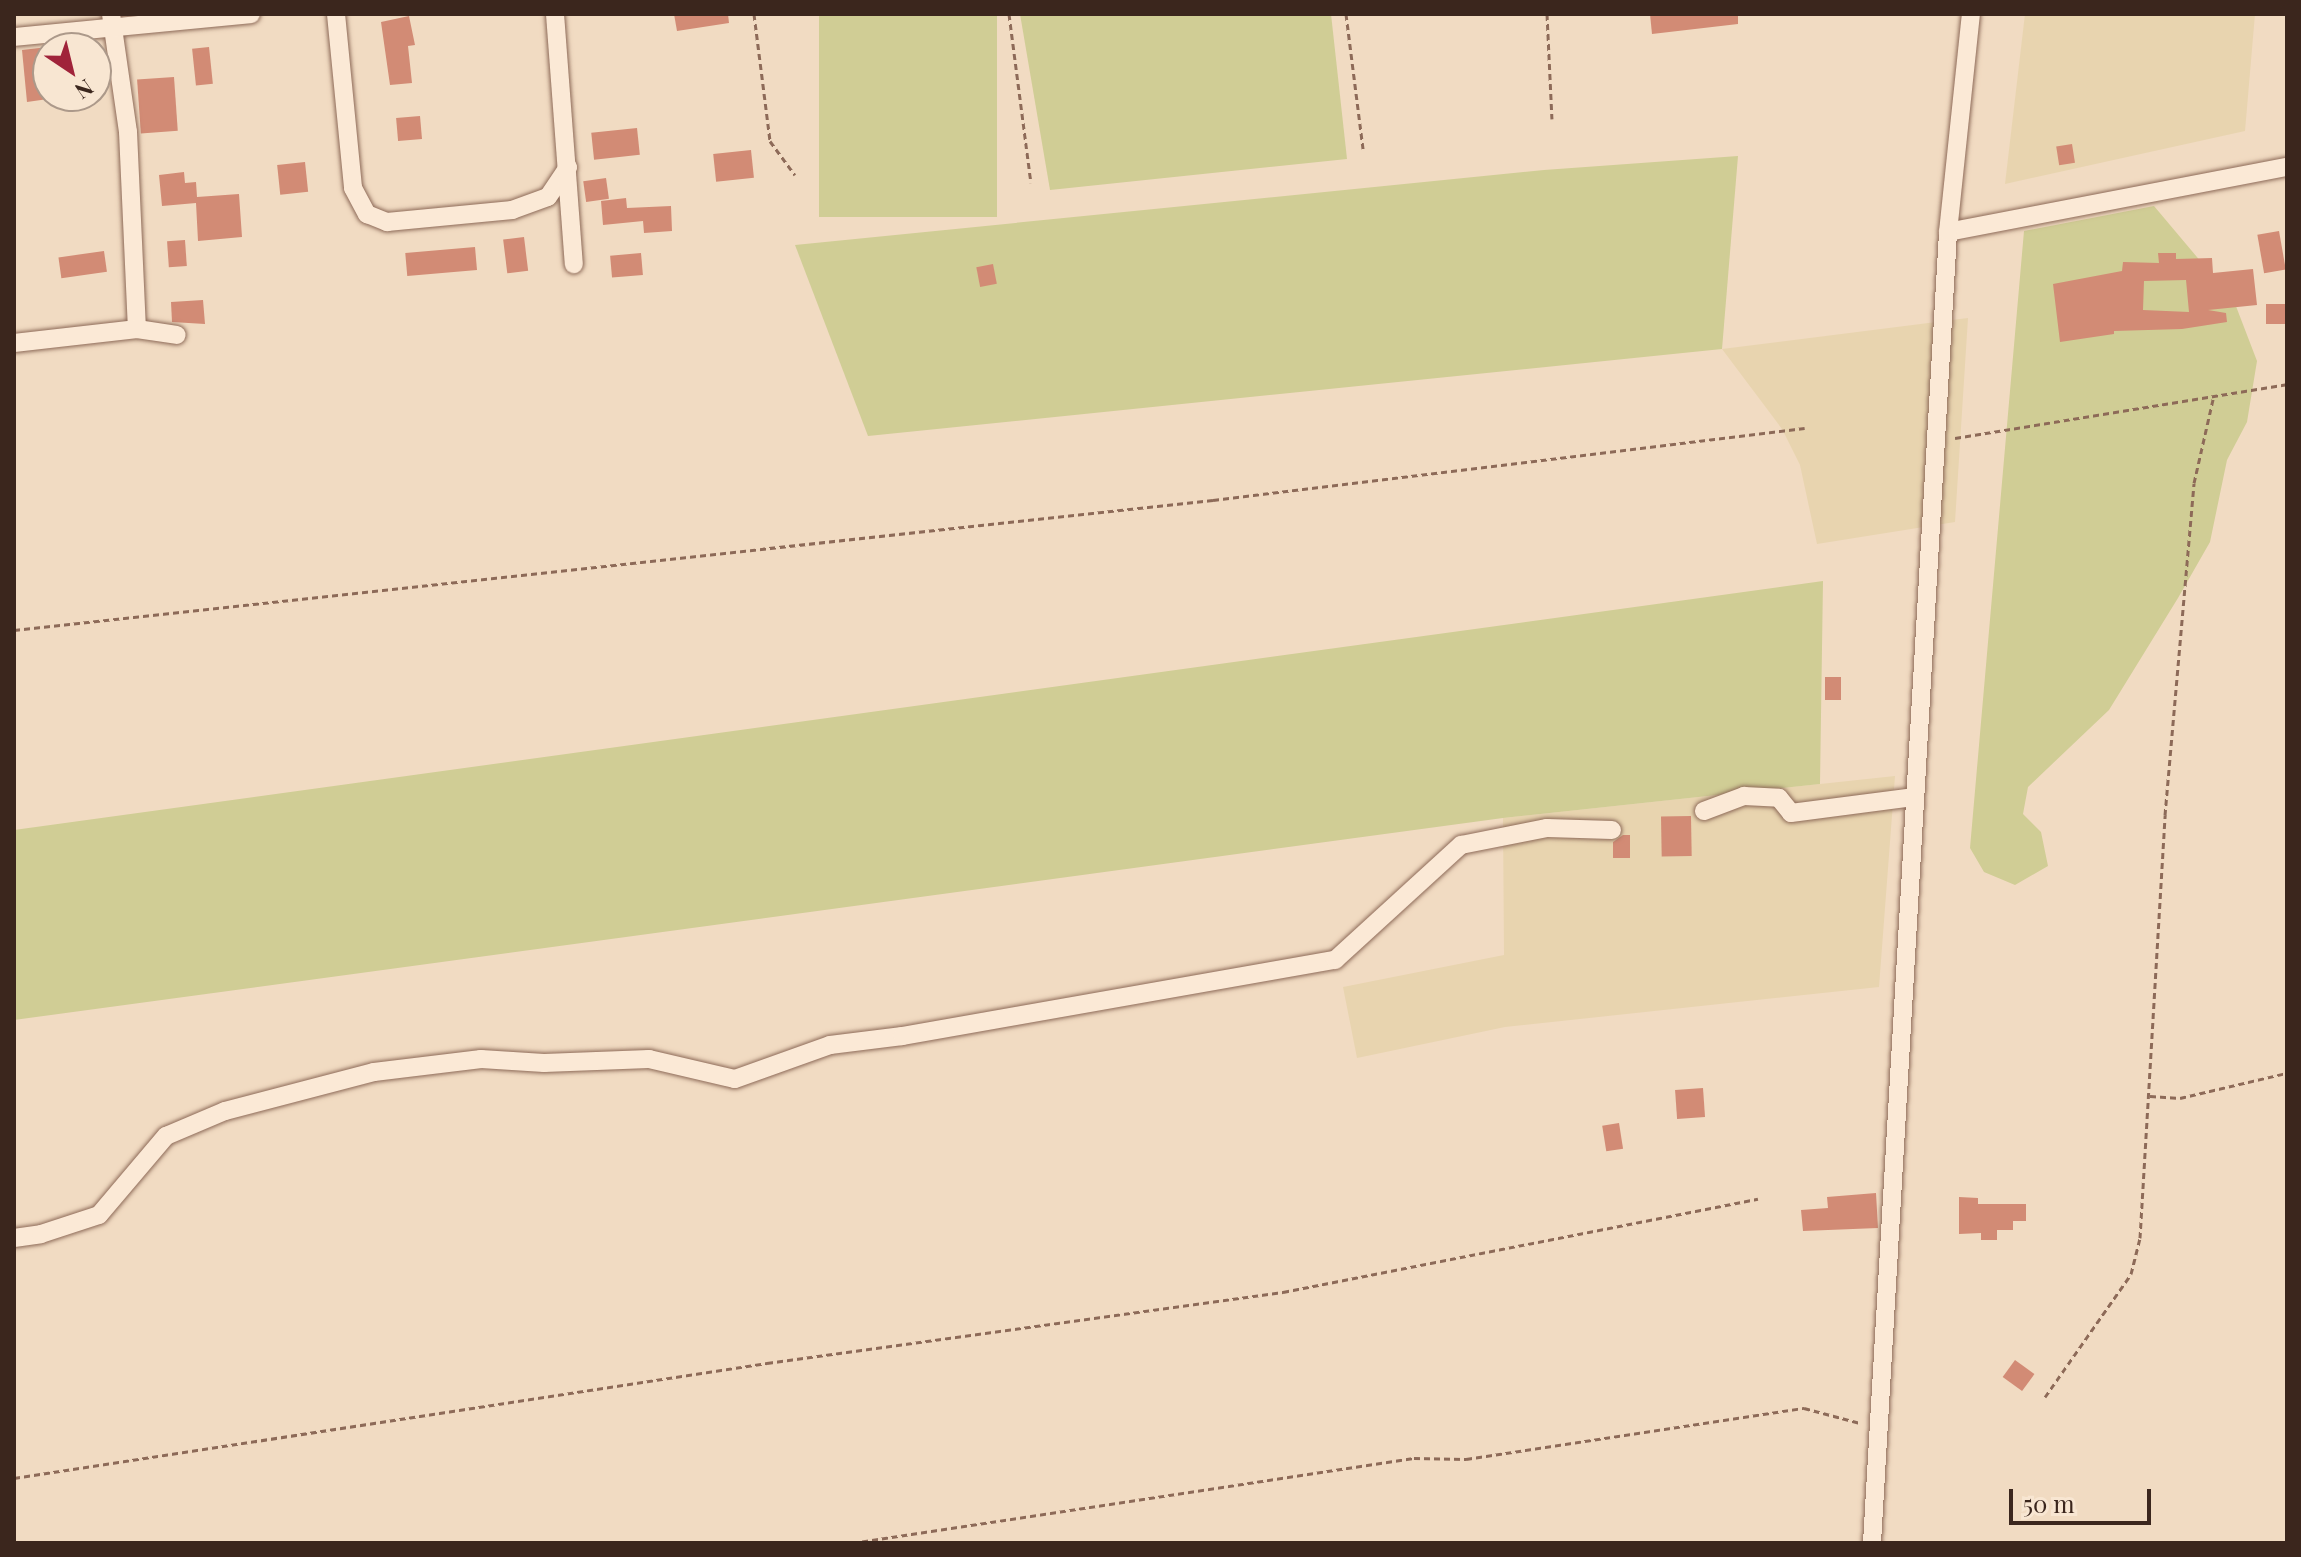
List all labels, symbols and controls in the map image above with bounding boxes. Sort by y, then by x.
north arrow [32,32,112,112]
text: N [70,73,100,107]
scale bar [2013,1473,2155,1523]
text: 50 m [2023,1487,2075,1519]

